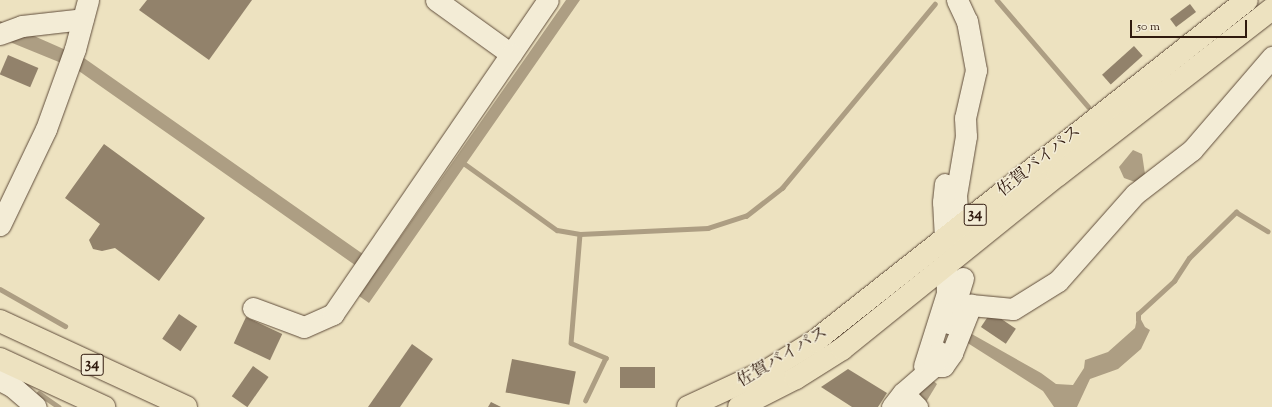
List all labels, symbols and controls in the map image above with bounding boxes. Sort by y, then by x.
scale bar [1132,12,1249,38]
text: 50 m [1137,18,1160,36]
street label: 佐賀バイパス [994,122,1086,202]
road number: 34 [963,201,987,229]
street label: 佐賀バイパス [734,323,832,393]
road number: 34 [80,351,104,379]

